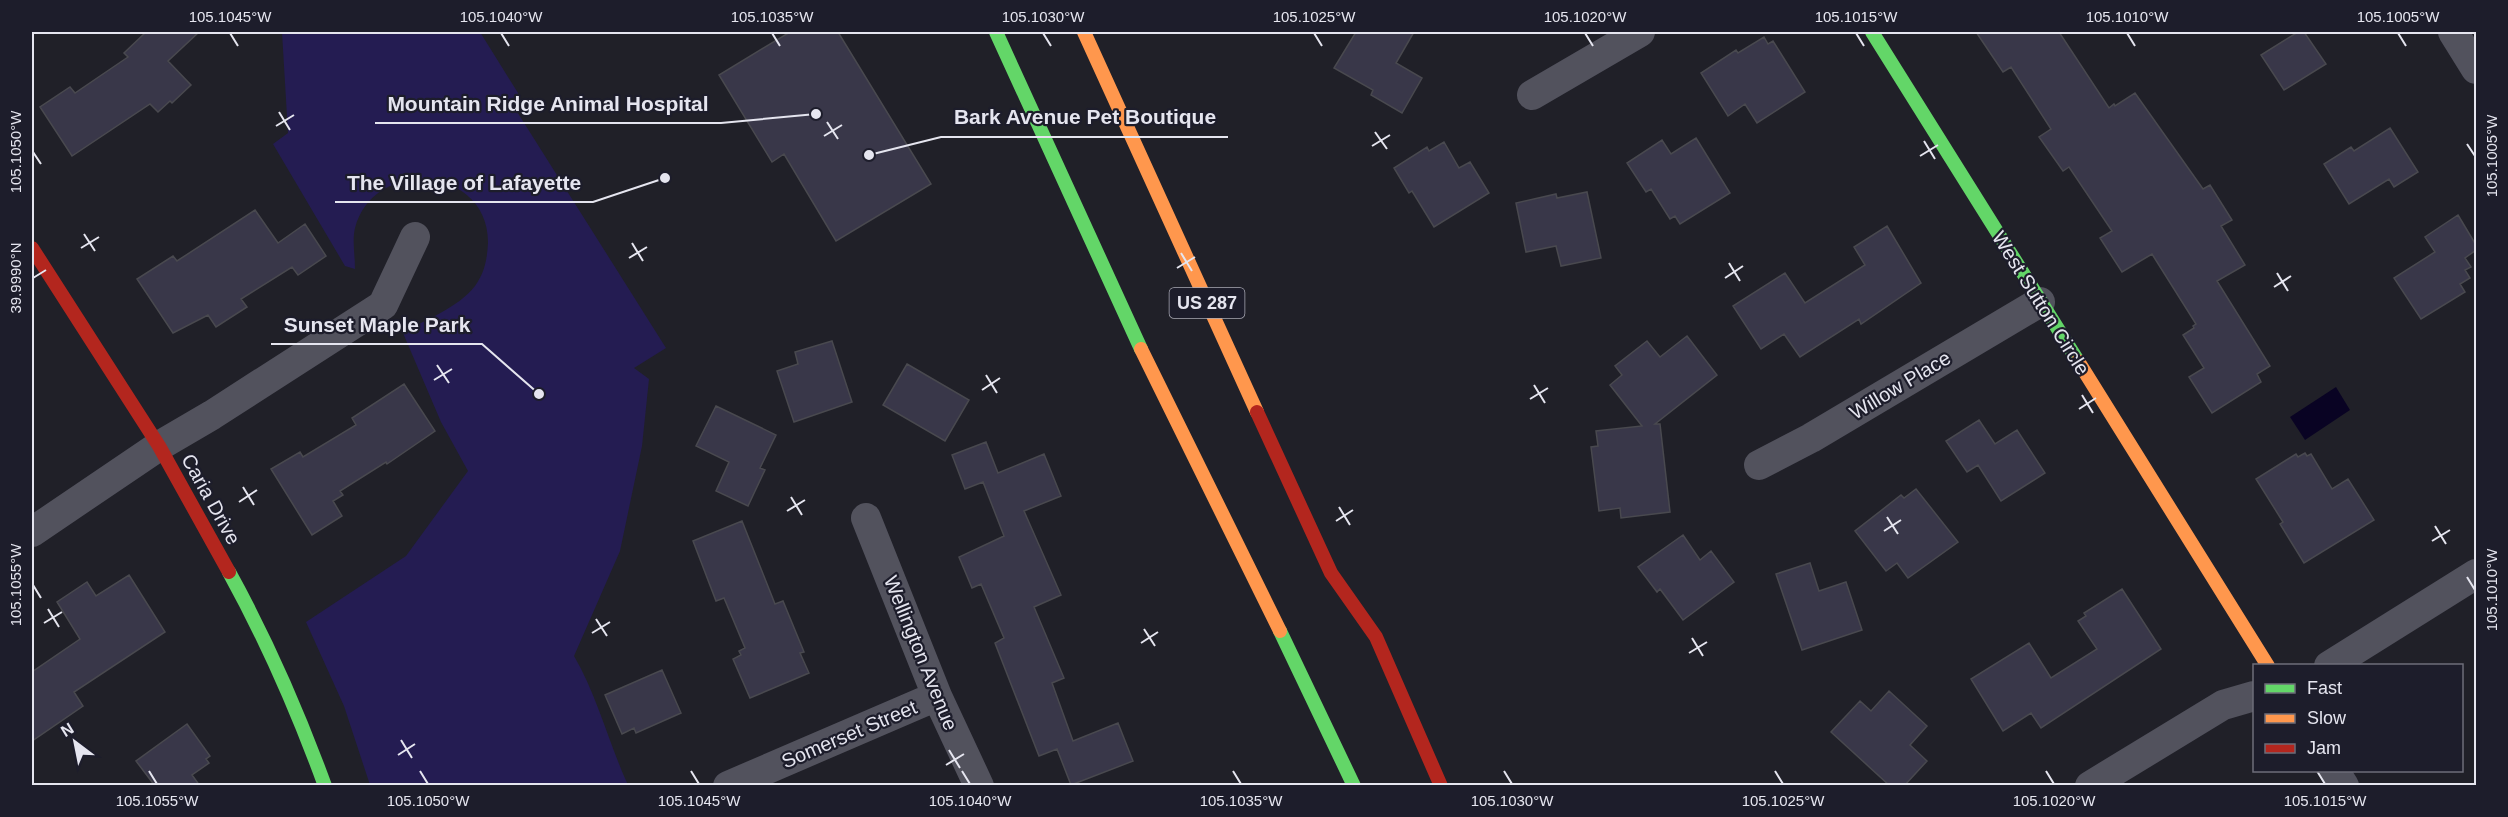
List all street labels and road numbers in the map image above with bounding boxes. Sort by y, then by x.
street label: West Sutton Circle [1988,227,2094,379]
road number: US 287 [1170,288,1244,318]
street label: Willow Place [1846,346,1954,424]
street label: Caria Drive [177,450,245,548]
street label: Wellington Avenue [880,572,962,734]
street label: Somerset Street [778,695,920,772]

